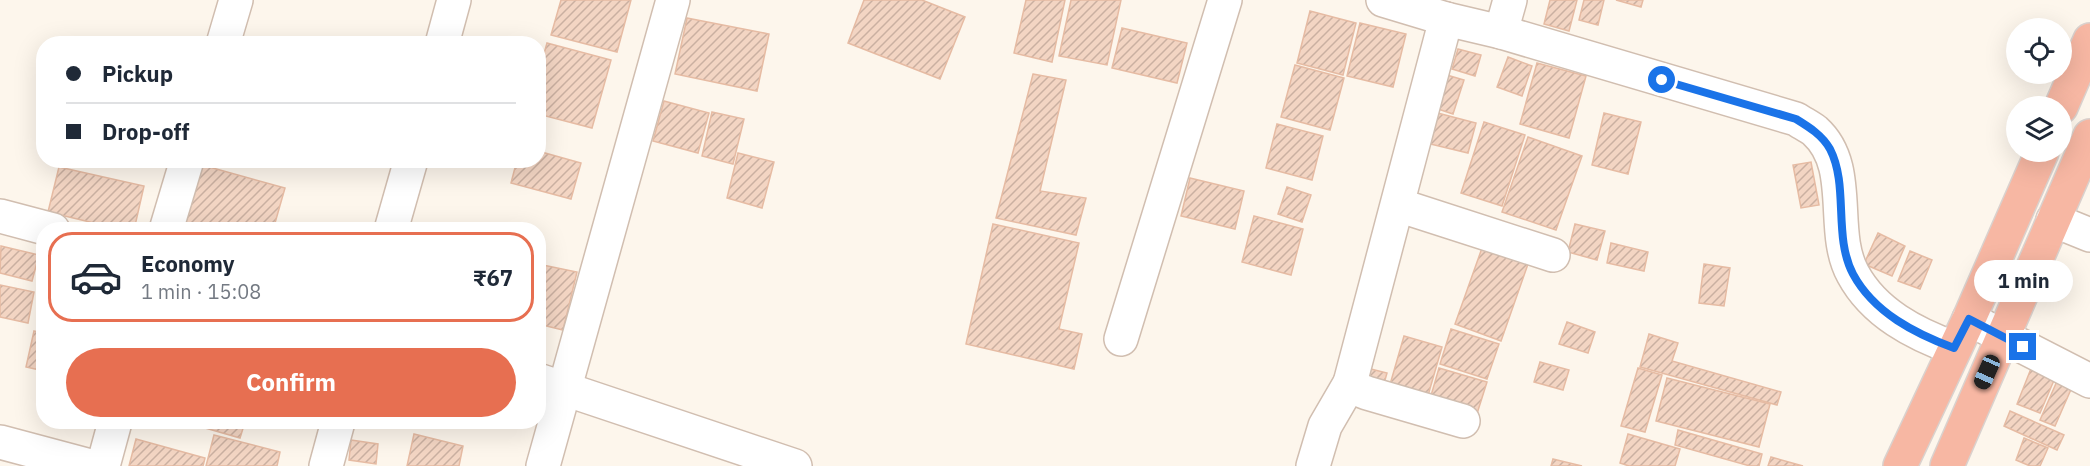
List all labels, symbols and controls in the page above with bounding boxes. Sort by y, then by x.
map controls [2006,18,2072,162]
button: locate [2006,18,2072,84]
text: Pickup [102,59,173,88]
route start [1648,66,1675,93]
button: layers [2006,96,2072,162]
text: Drop-off [102,117,189,146]
text: Economy [141,249,235,278]
icon: car [69,250,123,304]
callout: 1 min [1974,260,2072,302]
text: ₹67 [473,263,513,292]
text: 1 min [1997,267,2050,294]
text: 1 min · 15:08 [141,278,261,305]
route end [2009,333,2036,360]
button: Confirm [66,348,516,417]
car [1971,352,2003,392]

